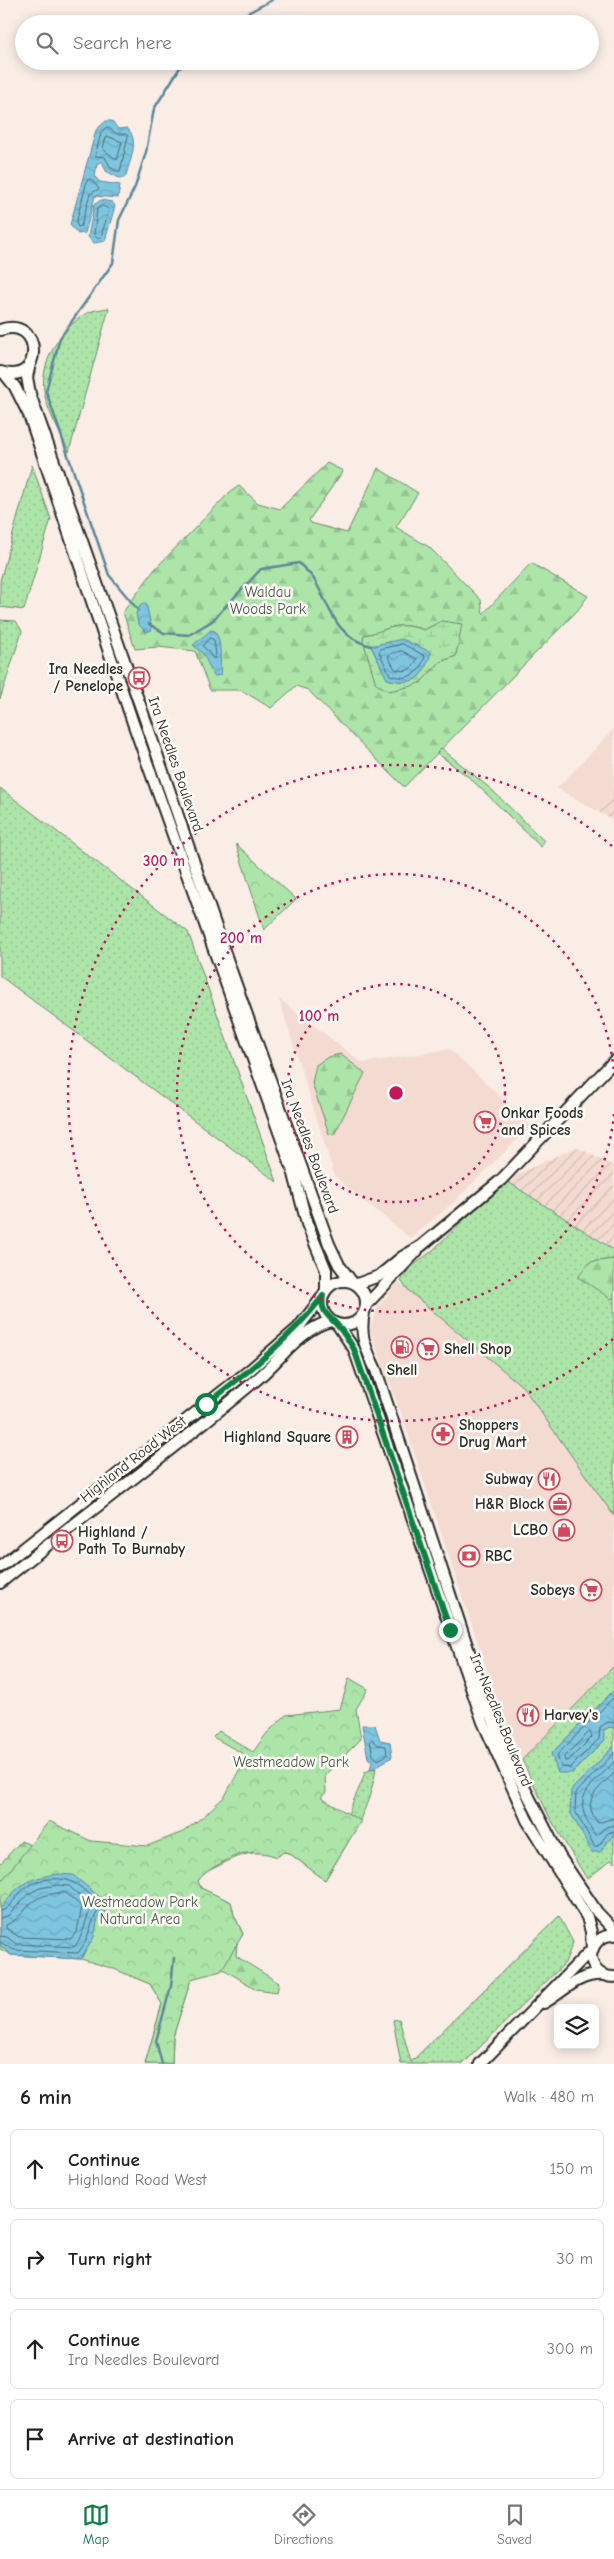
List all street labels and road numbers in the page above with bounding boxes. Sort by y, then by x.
street label: Ira Needles Boulevard [144,694,208,834]
street label: Ira Needles Boulevard [277,1076,343,1216]
street label: Highland Road West [76,1411,190,1506]
street label: Ira Needles Boulevard [466,1651,536,1789]

